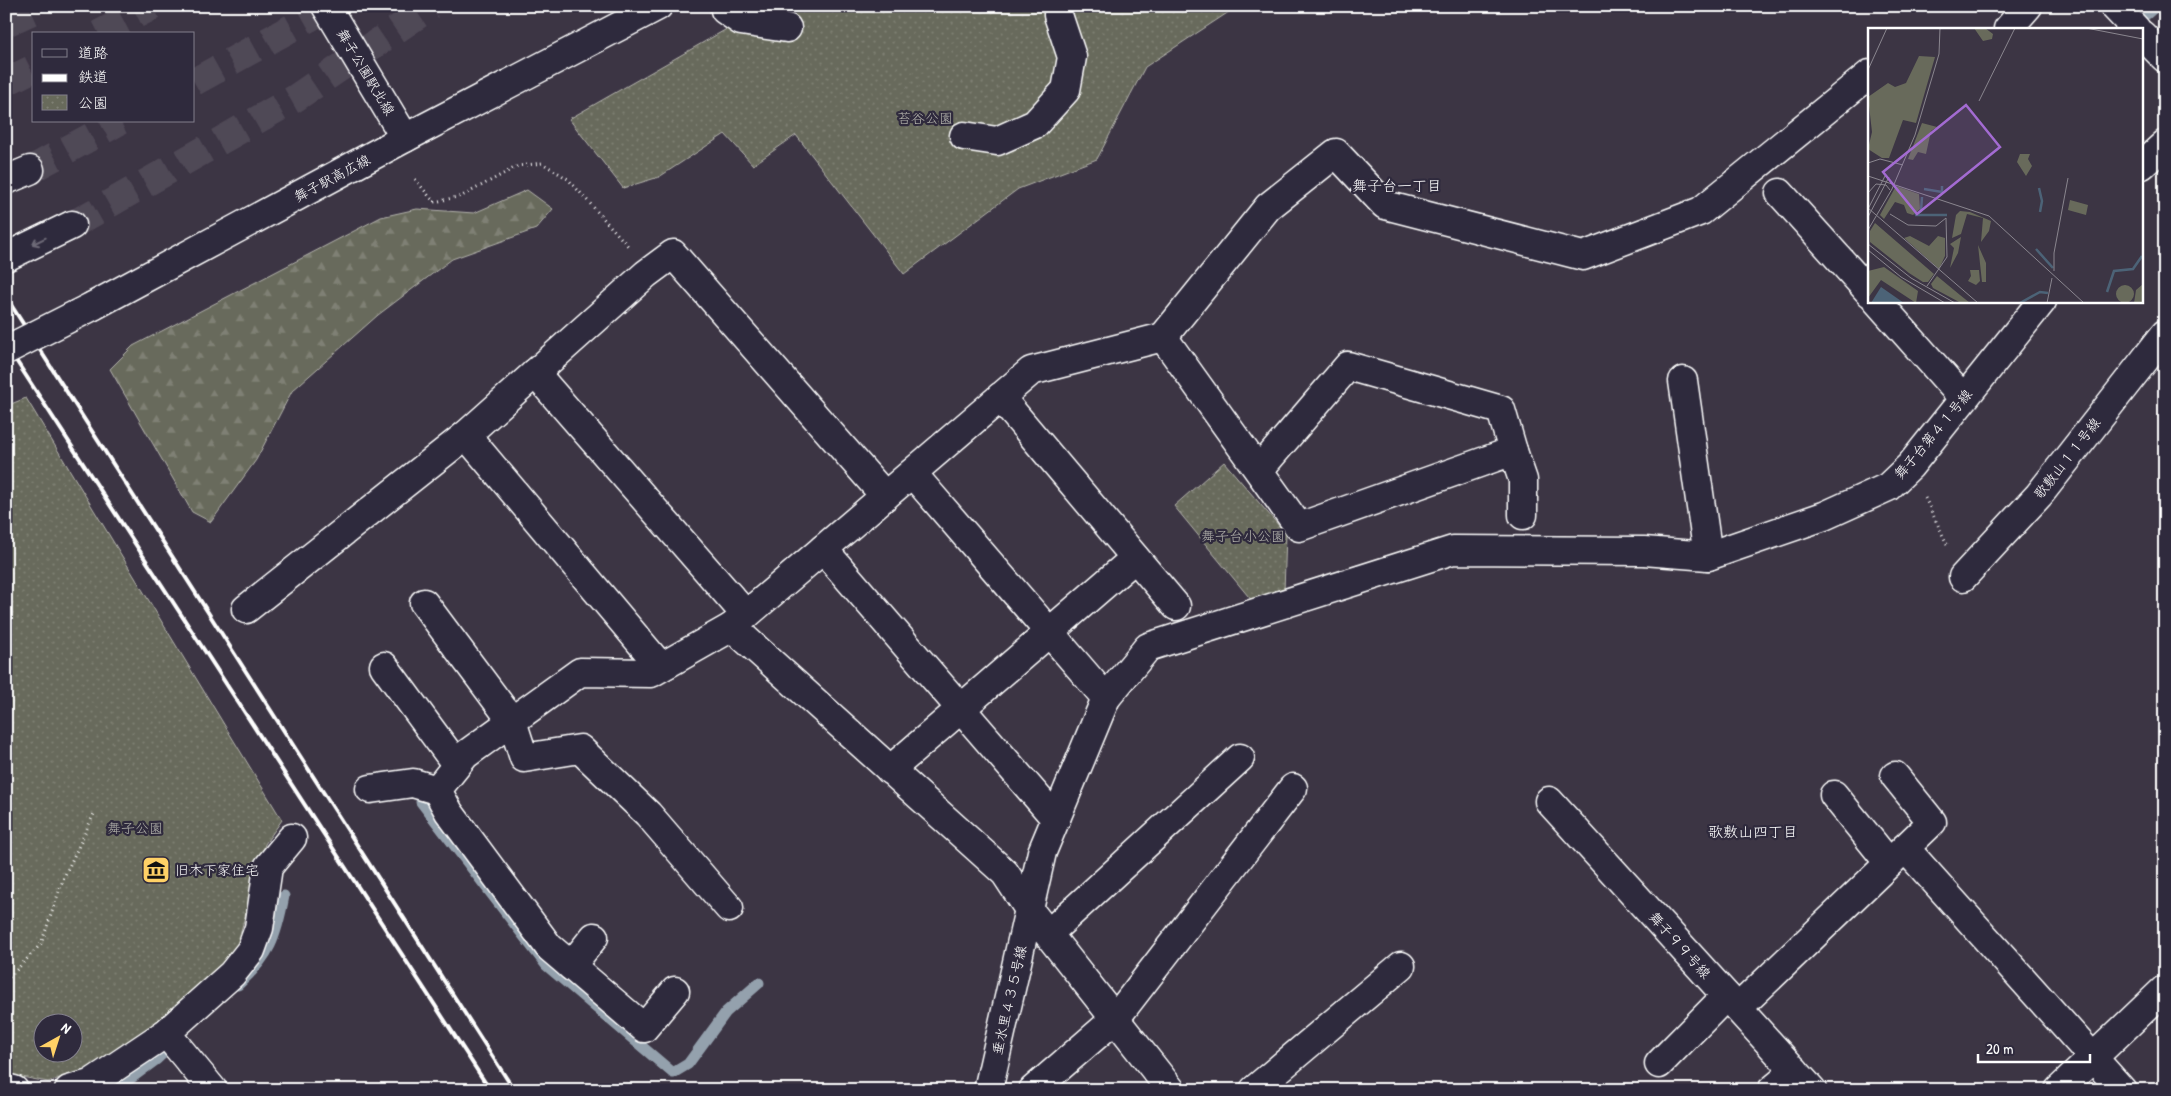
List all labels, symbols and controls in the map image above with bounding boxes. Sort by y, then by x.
street label: 舞子公園駅北線 [333,25,400,119]
inset map [1868,28,2144,302]
legend [32,32,195,122]
text: 道路 [78,42,108,63]
text: 鉄道 [78,66,108,87]
text: 公園 [78,92,108,113]
park label: 苔谷公園 [897,108,953,127]
street label: 舞子駅高広線 [290,149,373,206]
district label: 舞子台一丁目 [1352,175,1442,196]
one-way arrow [32,237,47,246]
street label: 舞子台第４１号線 [1889,385,1976,483]
street label: 歌敷山１１号線 [2029,413,2104,502]
park label: 舞子台小公園 [1201,526,1285,545]
park label: 舞子公園 [107,818,163,837]
district label: 歌敷山四丁目 [1708,821,1798,842]
museum icon: 旧木下家住宅 [141,855,171,885]
place label: 旧木下家住宅 [175,860,259,879]
street label: 舞子９９号線 [1645,907,1716,982]
street label: 垂水里４３５号線 [987,943,1030,1057]
north arrow [32,1014,82,1064]
text: N [58,1018,76,1038]
scale bar [1978,1031,2091,1063]
text: 20 m [1986,1038,2013,1059]

